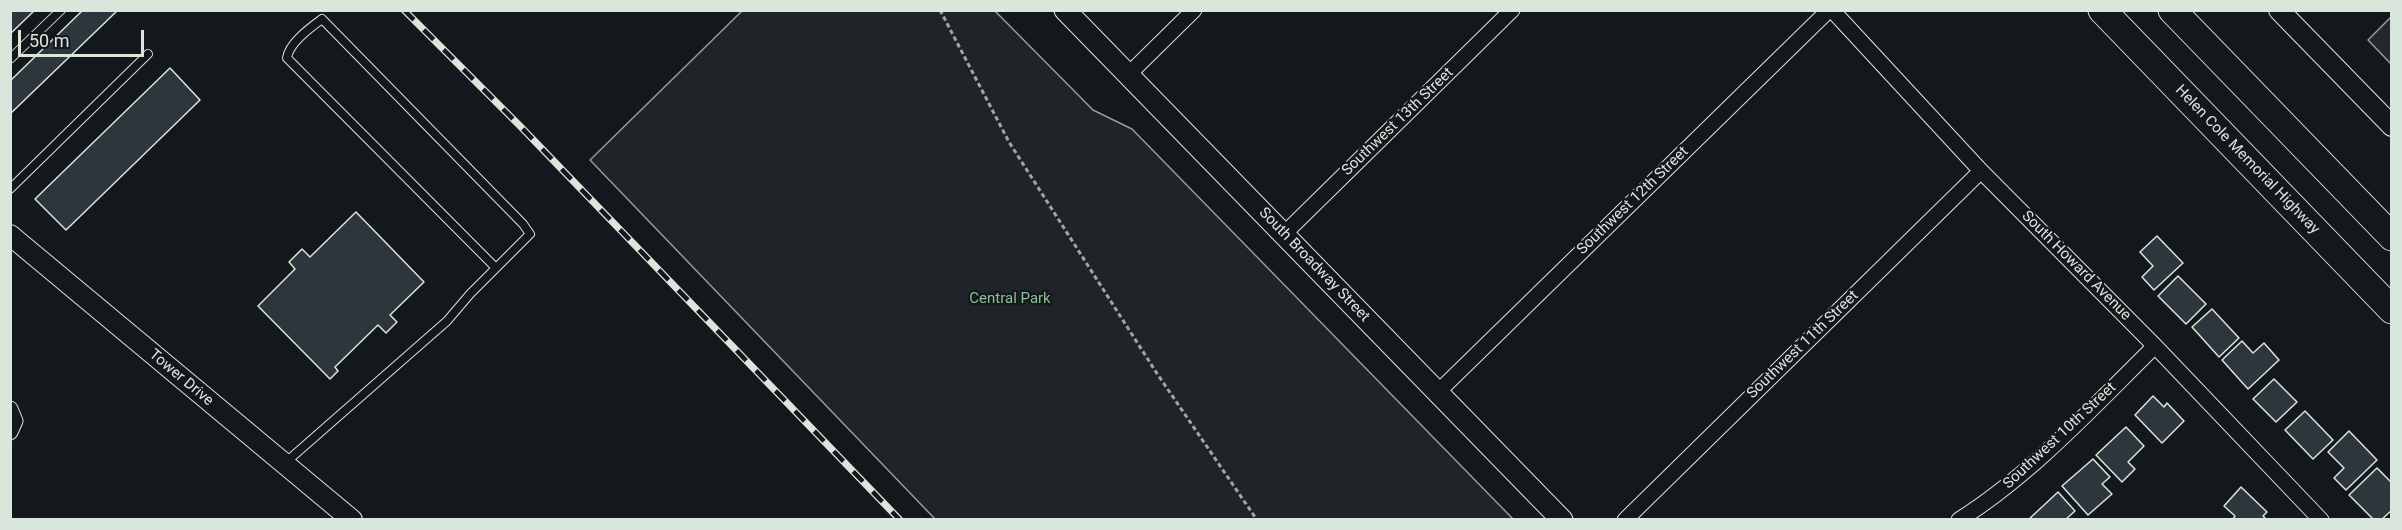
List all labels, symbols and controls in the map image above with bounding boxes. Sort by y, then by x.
scale bar [21,18,147,56]
text: 50 m [29,30,69,51]
street label: Southwest 13th Street [1339,64,1457,180]
street label: Helen Cole Memorial Highway [2171,82,2323,238]
street label: Southwest 12th Street [1574,143,1692,259]
street label: South Broadway Street [1255,204,1373,326]
street label: South Howard Avenue [2017,207,2135,325]
street label: Southwest 11th Street [1744,287,1862,403]
park label: Central Park [969,290,1051,308]
street label: Tower Drive [145,346,217,410]
street label: Southwest 10th Street [2000,379,2120,493]

